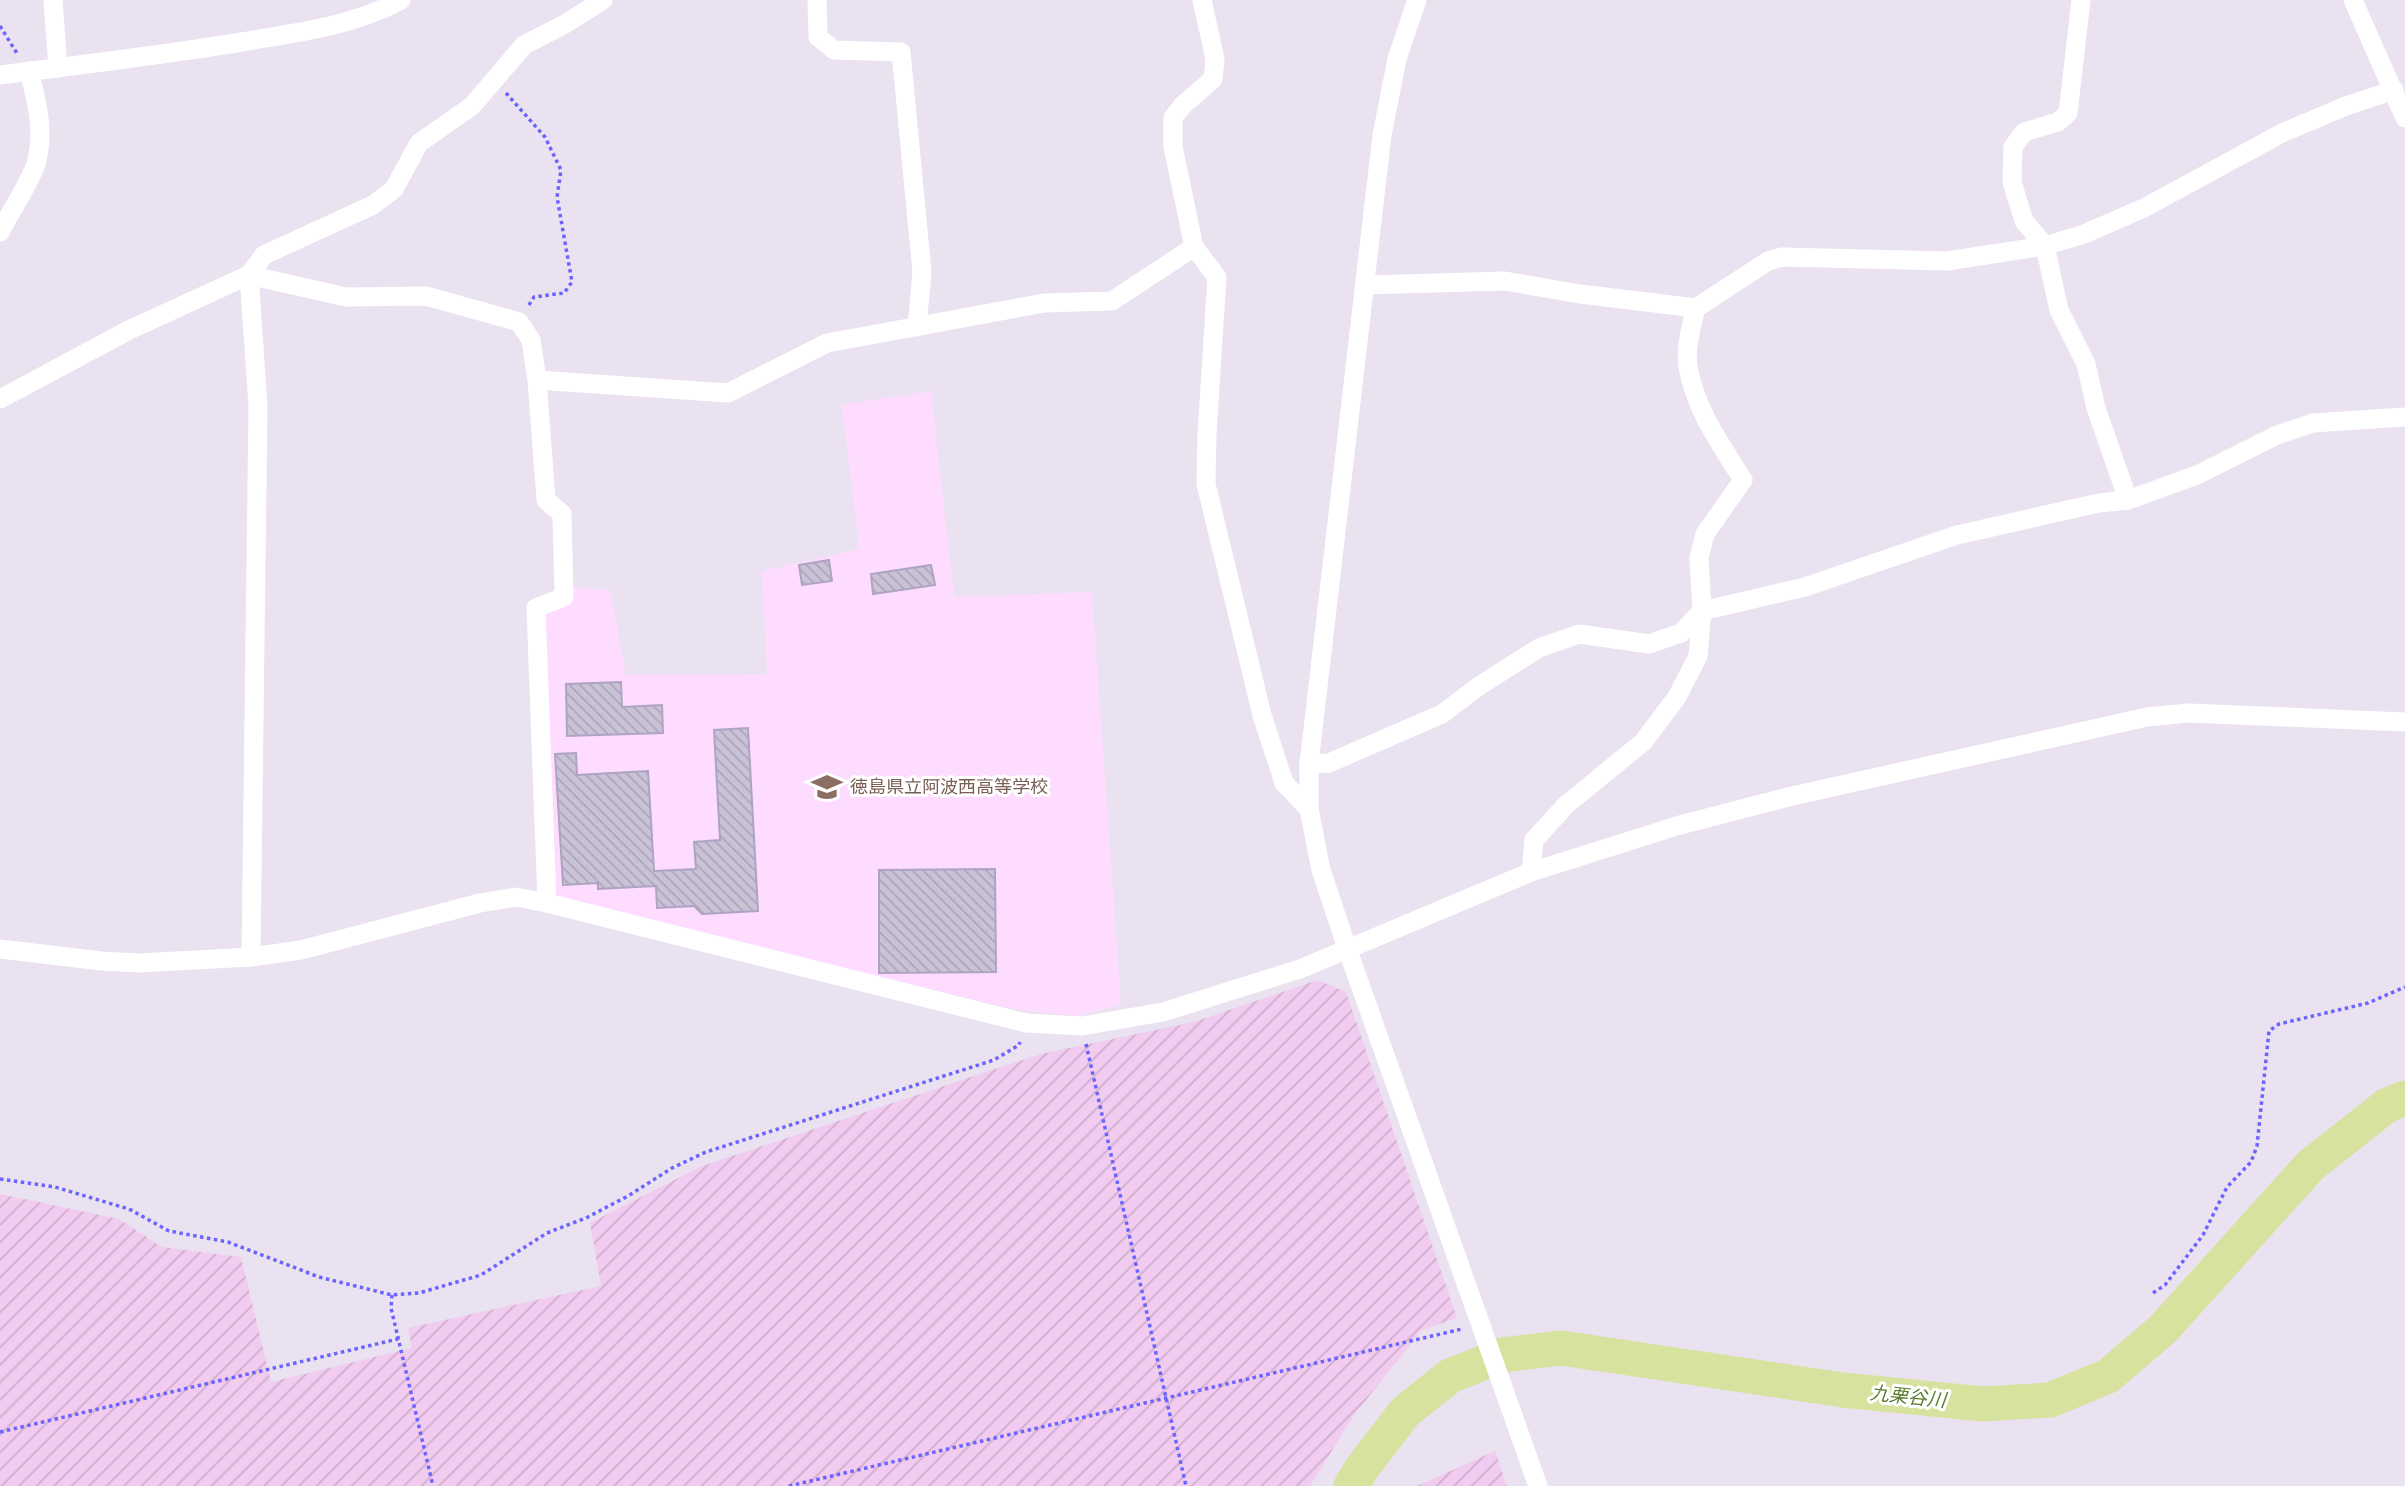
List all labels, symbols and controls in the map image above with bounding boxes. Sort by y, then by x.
school or university icon: 徳島県立阿波西高等学校 [810,770,844,804]
place label: 徳島県立阿波西高等学校 [850,775,1048,798]
water label: 九栗谷川 [1869,1380,1949,1412]

